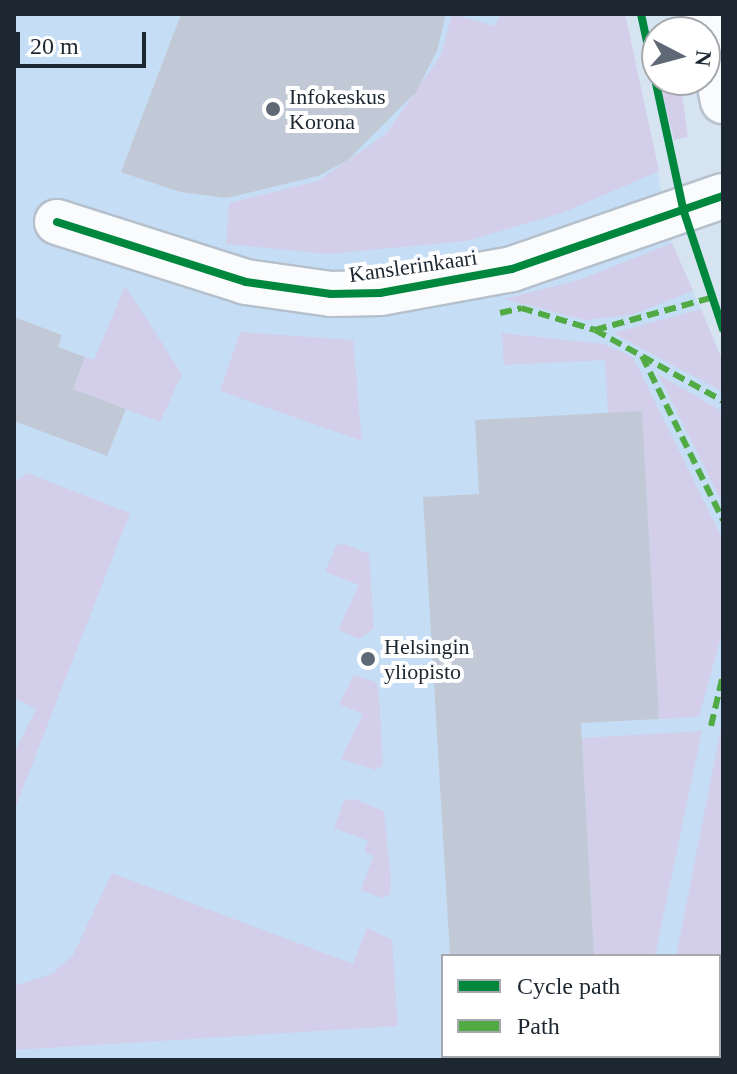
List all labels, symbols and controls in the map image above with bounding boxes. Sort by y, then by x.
scale bar [20,16,150,66]
north arrow [641,16,721,96]
text: 20 m [30,33,79,59]
text: N [690,49,717,68]
place label: Infokeskus Korona [289,83,386,134]
marker: Infokeskus Korona [264,100,282,118]
street label: Kanslerinkaari [347,244,479,288]
place label: Helsingin yliopisto [384,633,470,684]
marker: Helsingin yliopisto [359,650,377,668]
legend [441,954,721,1058]
text: Cycle path [517,973,620,999]
text: Path [517,1013,560,1039]

